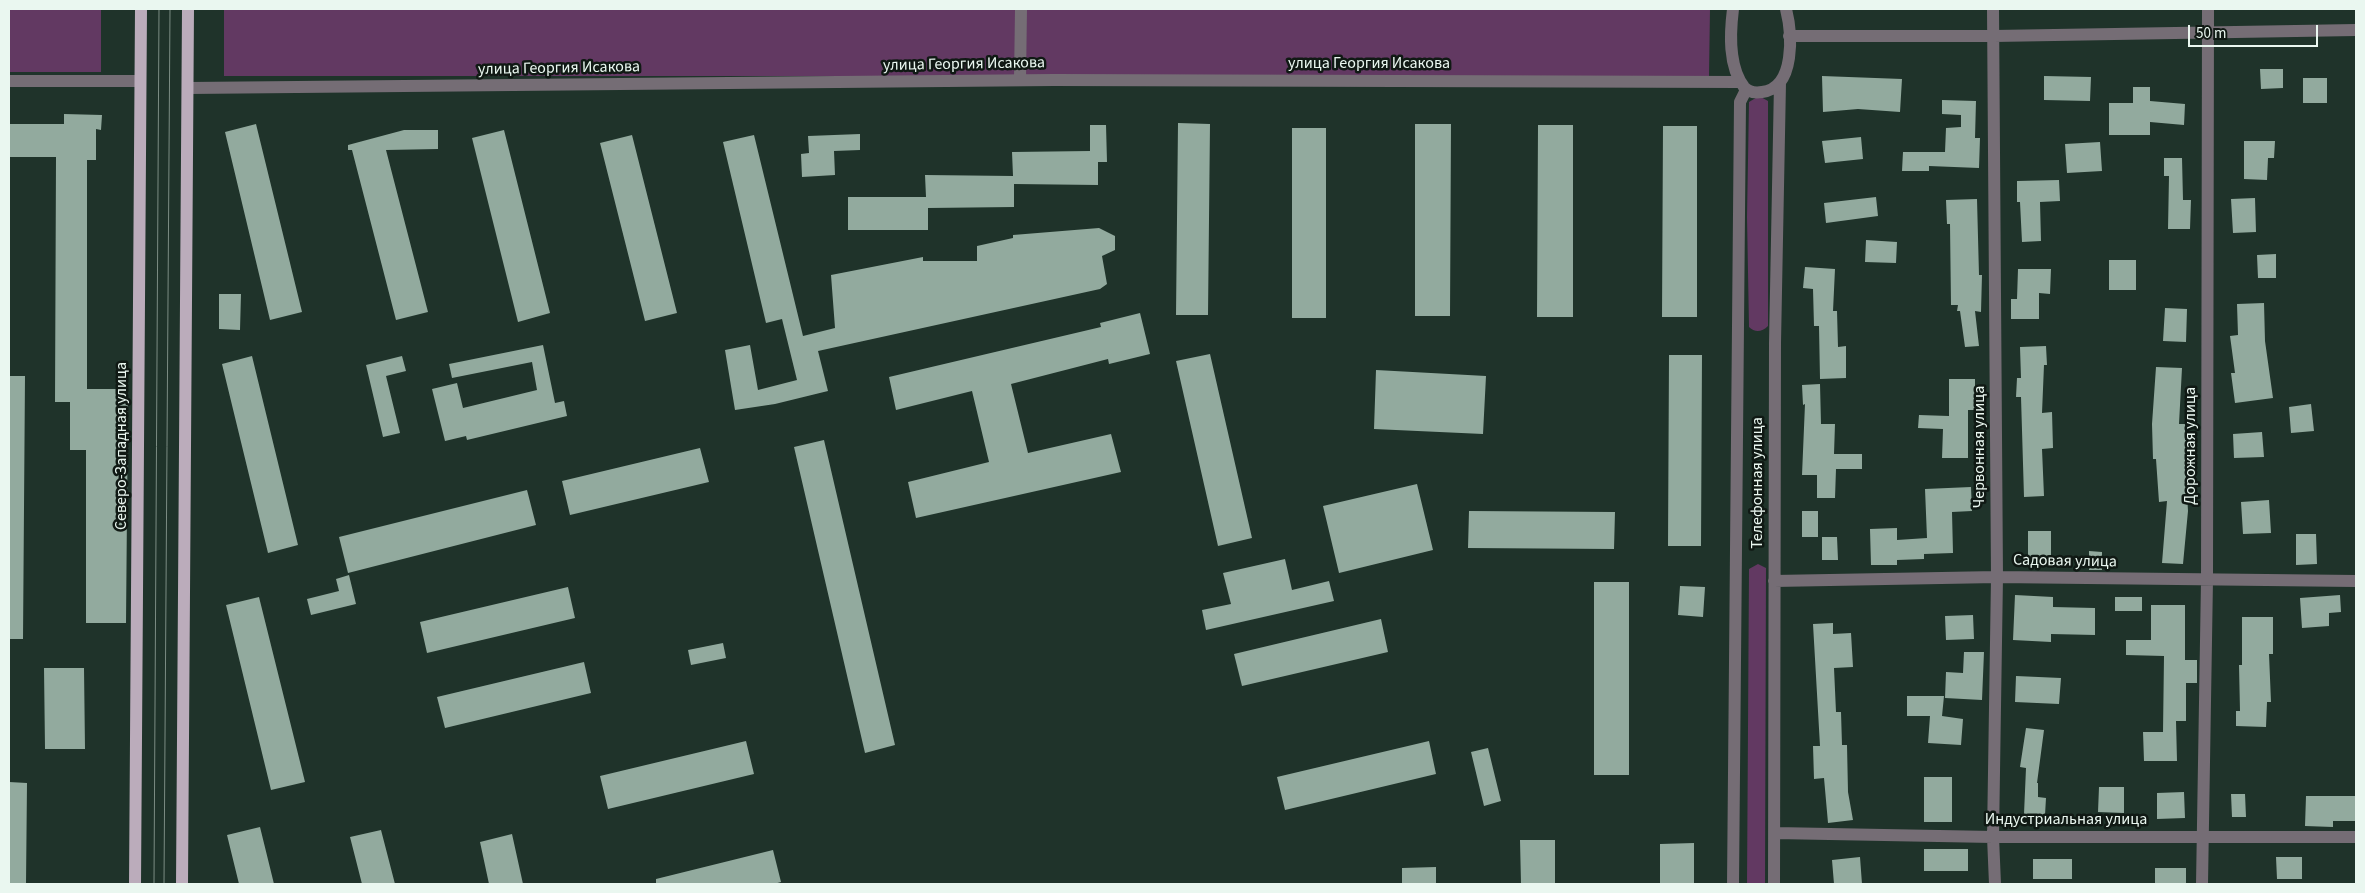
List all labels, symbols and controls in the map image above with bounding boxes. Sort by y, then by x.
scale bar [2190,15,2320,47]
text: 50 m [2196,23,2226,44]
street label: улица Георгия Исакова [883,54,1045,76]
street label: улица Георгия Исакова [1288,54,1450,74]
street label: улица Георгия Исакова [478,58,640,80]
street label: Северо-Западная улица [112,362,132,530]
street label: Червонная улица [1970,386,1990,508]
street label: Дорожная улица [2181,387,2201,505]
street label: Телефонная улица [1748,417,1768,549]
street label: Садовая улица [2013,551,2117,573]
street label: Индустриальная улица [1985,810,2147,830]

